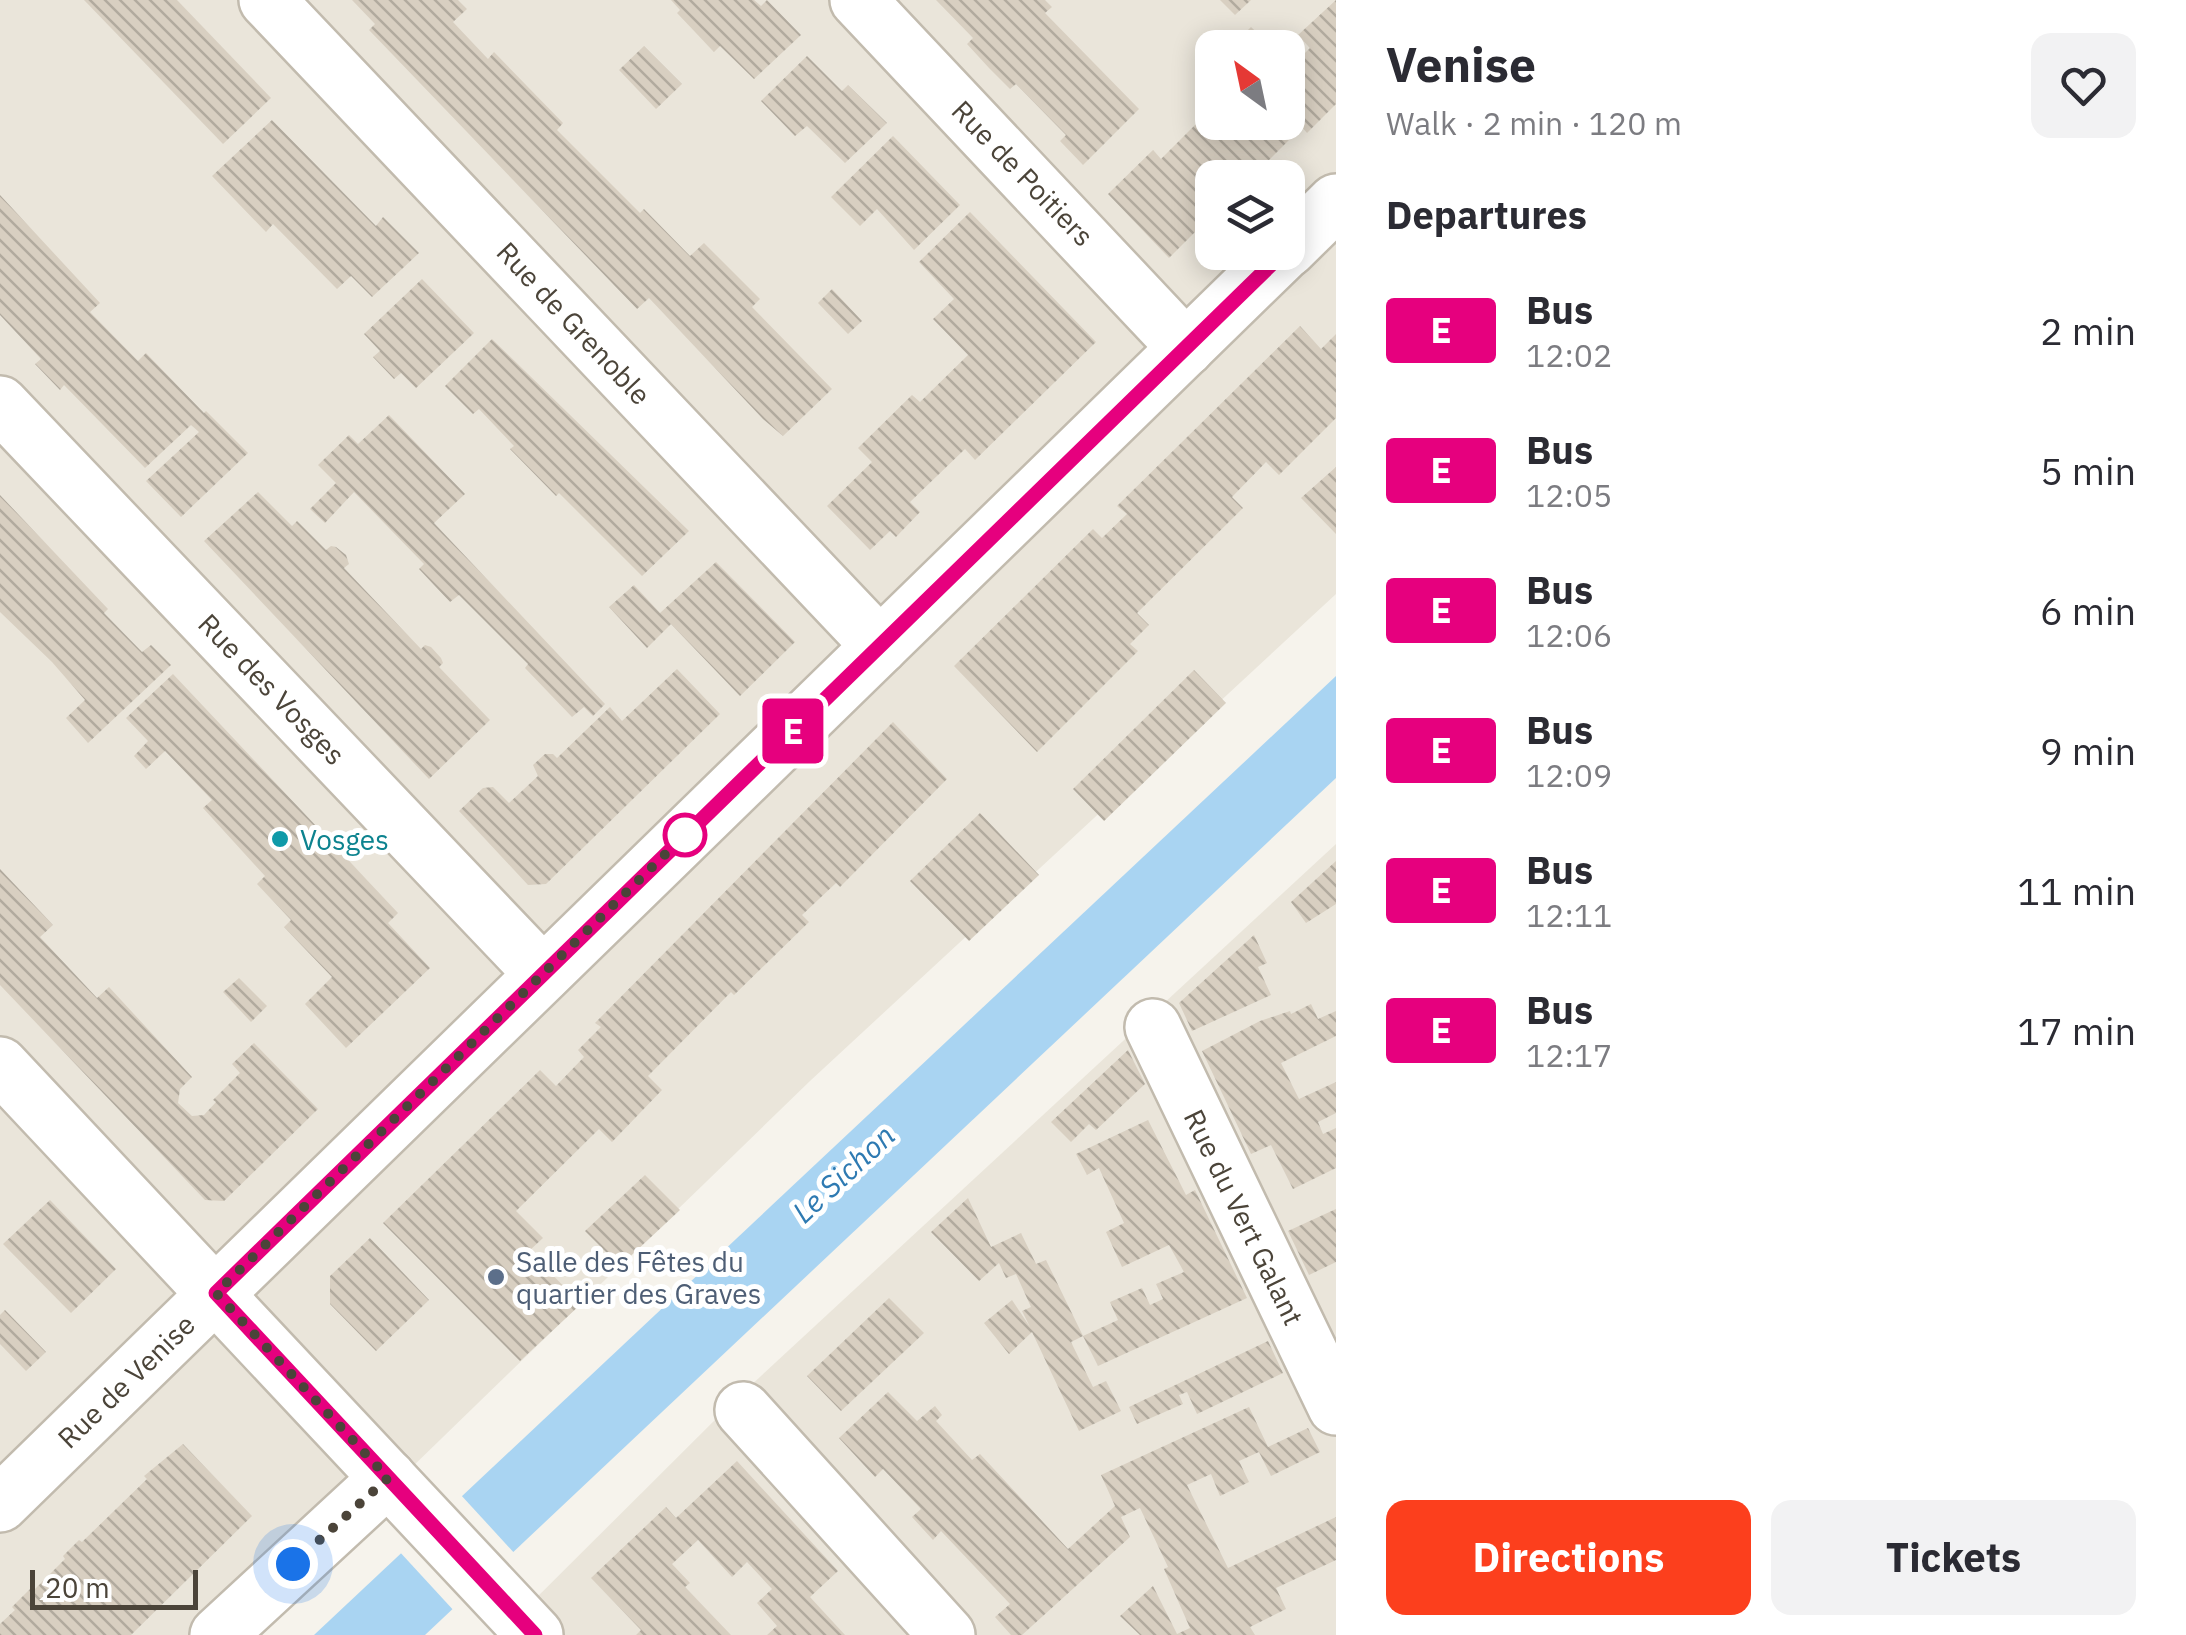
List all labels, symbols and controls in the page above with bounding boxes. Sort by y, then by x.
north arrow [1195,30,1305,140]
map controls [1195,30,1305,270]
text: Venise [1386,33,1536,95]
button: heart [2031,33,2136,138]
street label: Rue de Poitiers [944,92,1102,254]
text: Walk · 2 min · 120 m [1386,102,1682,144]
button: layers [1195,160,1305,270]
text: Departures [1386,190,1587,239]
street label: Rue de Grenoble [489,234,659,412]
text: Bus [1526,285,1593,334]
text: 2 min [2040,306,2136,355]
text: E [1430,307,1452,353]
text: 12:02 [1526,334,1612,376]
text: Bus [1526,425,1593,474]
text: 5 min [2040,446,2136,495]
text: E [1430,447,1452,493]
text: 12:05 [1526,474,1612,516]
text: Bus [1526,565,1593,614]
text: 6 min [2040,586,2136,635]
text: E [1430,587,1452,633]
street label: Rue des Vosges [190,605,354,773]
text: 12:06 [1526,614,1612,656]
line badge: E [760,698,826,764]
text: Bus [1526,705,1593,754]
text: E [782,708,804,754]
text: 9 min [2040,726,2136,775]
text: E [1430,727,1452,773]
text: 12:09 [1526,754,1612,796]
unlabelled marker [664,814,706,856]
place label: Vosges [300,821,389,858]
marker: Vosges [269,828,291,850]
text: Bus [1526,845,1593,894]
text: 11 min [2017,866,2136,915]
text: E [1430,867,1452,913]
text: 12:11 [1526,894,1612,936]
text: Bus [1526,985,1593,1034]
text: 17 min [2017,1006,2136,1055]
text: E [1430,1007,1452,1053]
text: 12:17 [1526,1034,1612,1076]
street label: Rue du Vert Galant [1176,1103,1312,1331]
water label: Le Sichon [783,1116,903,1230]
place label: Salle des Fêtes du quartier des Graves [516,1243,761,1312]
marker: Salle des Fêtes du quartier des Graves [485,1266,507,1288]
street label: Rue de Venise [49,1306,203,1456]
button: Directions [1386,1500,1751,1615]
button: Tickets [1771,1500,2136,1615]
your location [268,1539,318,1589]
scale bar [30,1565,198,1610]
text: 20 m [45,1569,110,1606]

